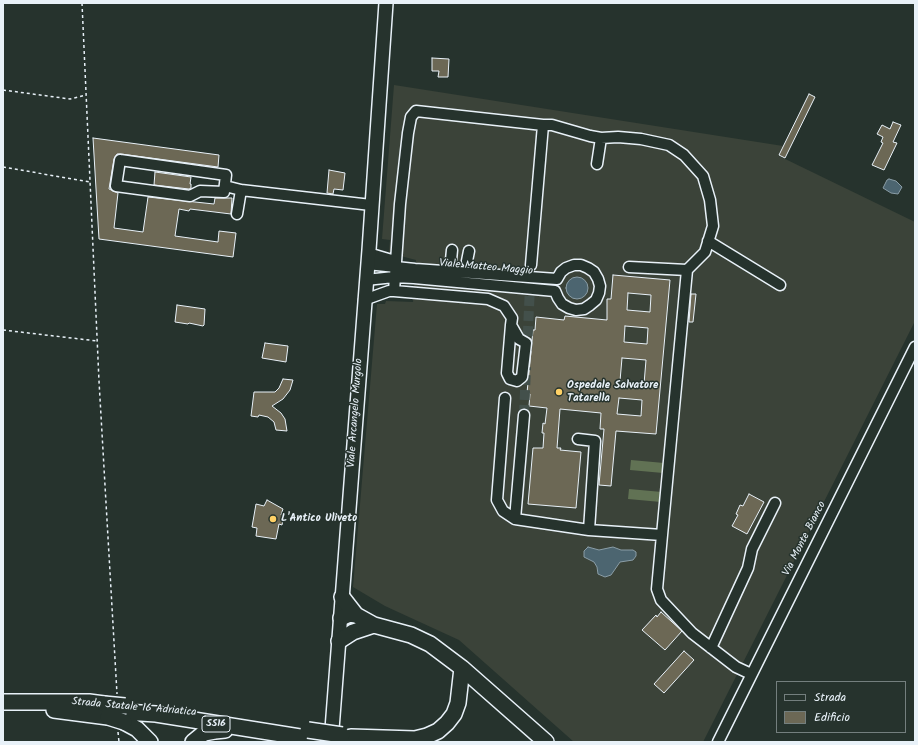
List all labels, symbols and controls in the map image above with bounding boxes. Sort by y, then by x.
street label: Viale Matteo Maggio [438,257,534,279]
street label: Viale Arcangelo Murgolo [346,358,366,468]
place label: Ospedale Salvatore Tatarella [567,379,658,405]
marker: Ospedale Salvatore Tatarella [554,387,564,397]
street label: Via Monte Bianco [781,500,829,578]
place label: L'Antico Uliveto [281,512,357,526]
marker: L'Antico Uliveto [268,514,278,524]
legend [776,681,906,733]
text: Strada [814,688,846,707]
street label: Strada Statale 16 Adriatica [71,696,197,720]
text: Edificio [814,708,850,727]
road number: SS16 [202,716,230,732]

